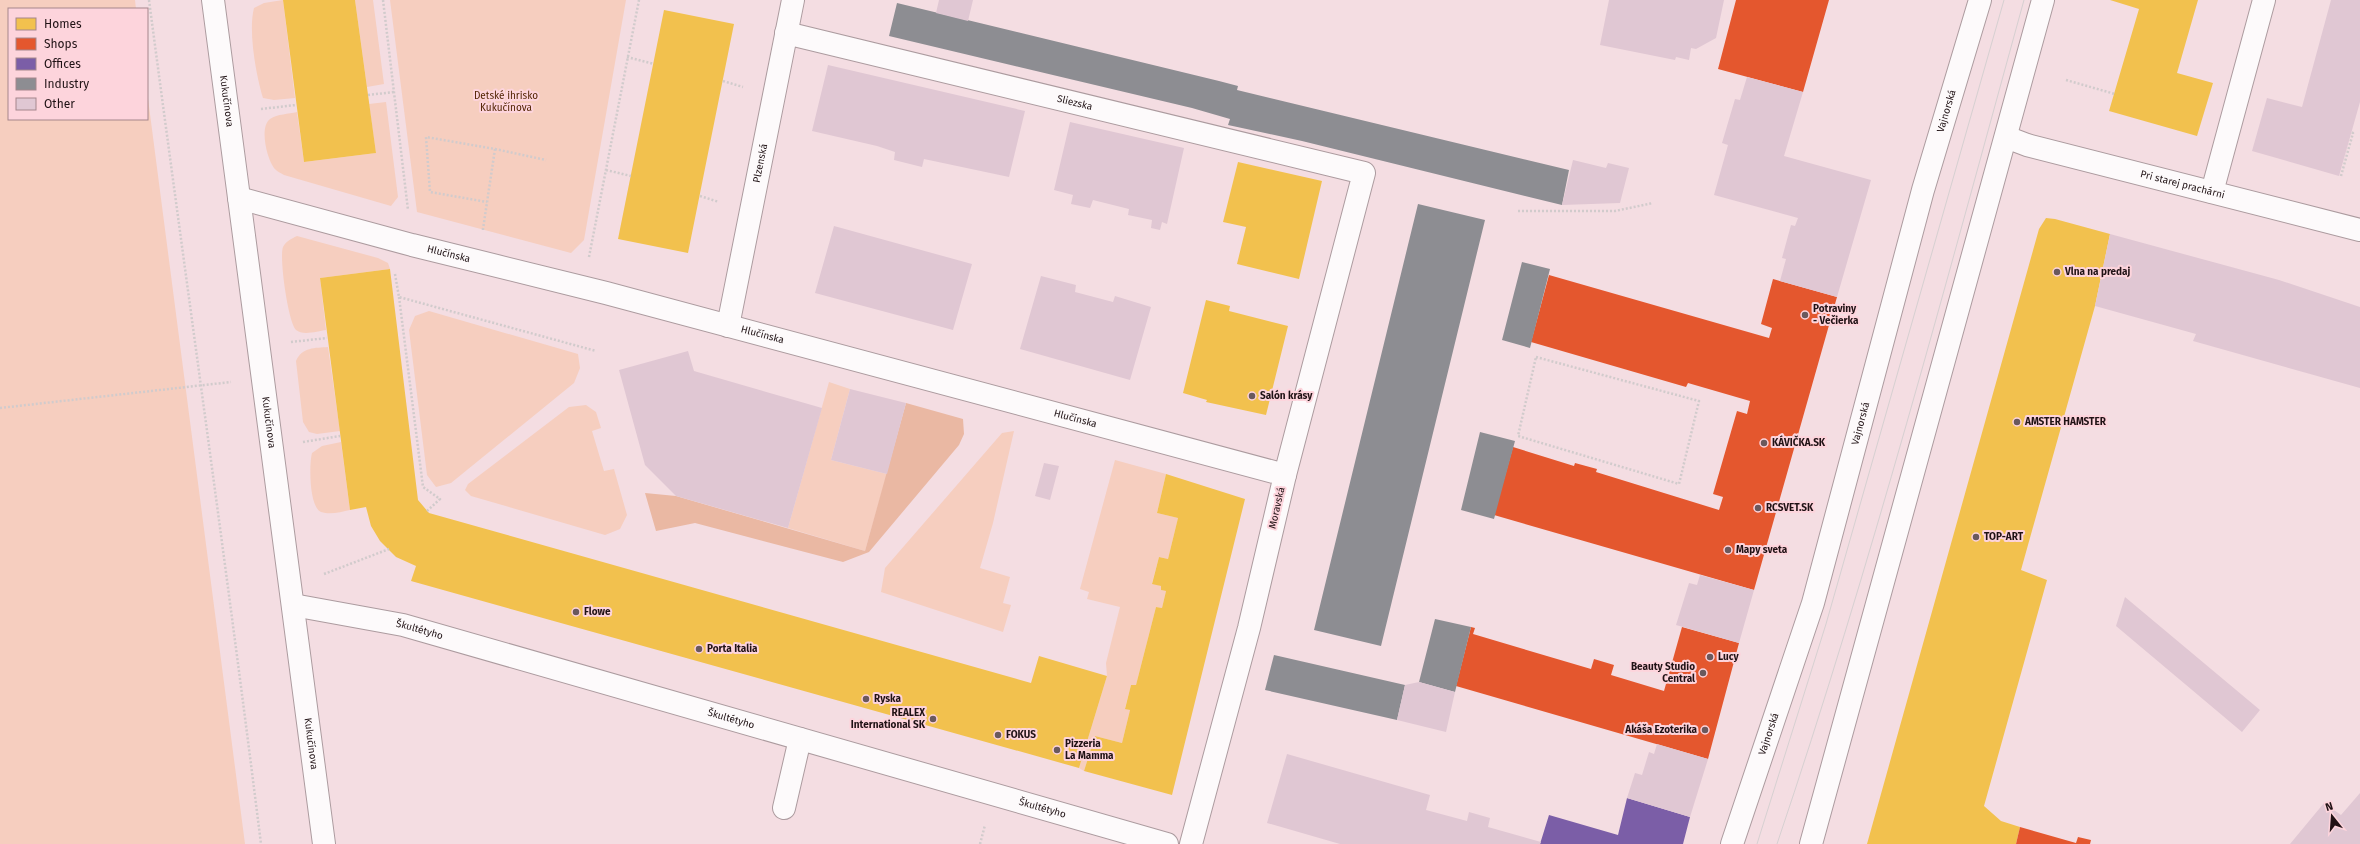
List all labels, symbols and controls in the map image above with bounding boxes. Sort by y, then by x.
legend [8,8,148,120]
text: Homes [44,17,82,31]
text: Shops [44,37,78,51]
text: Offices [44,57,81,71]
street label: Kukučínova [217,75,236,128]
text: Industry [44,77,89,91]
street label: Vajnorská [1935,88,1959,134]
park label: Detské ihrisko Kukučínova [474,90,538,114]
street label: Sliezska [1056,93,1094,113]
text: Other [44,97,75,111]
street label: Plzenská [751,143,770,184]
street label: Pri starej prachárni [2139,168,2226,201]
street label: Hlučínska [426,243,472,265]
place label: Vlna na predaj [2064,266,2130,278]
marker: Vlna na predaj [2052,267,2062,277]
place label: Potraviny - Večierka [1813,303,1859,327]
marker: Potraviny - Večierka [1800,310,1810,320]
street label: Hlučínska [739,323,785,346]
place label: Salón krásy [1260,389,1313,402]
marker: Salón krásy [1247,391,1257,401]
street label: Kukučínova [259,396,278,449]
street label: Vajnorská [1849,401,1872,446]
street label: Hlučínska [1052,407,1098,430]
place label: AMSTER HAMSTER [2024,416,2107,428]
marker: AMSTER HAMSTER [2012,417,2022,427]
place label: KÁVIČKA.SK [1772,435,1826,449]
marker: KÁVIČKA.SK [1759,438,1769,448]
street label: Moravská [1266,486,1288,530]
place label: RCSVET.SK [1766,502,1814,514]
marker: RCSVET.SK [1753,503,1763,513]
place label: TOP-ART [1984,531,2024,543]
marker: TOP-ART [1971,532,1981,542]
place label: Mapy sveta [1736,544,1788,556]
marker: Mapy sveta [1723,545,1733,555]
place label: Flowe [584,606,611,618]
marker: Flowe [571,607,581,617]
street label: Škultétyho [395,616,445,642]
place label: Porta Italia [707,643,758,655]
marker: Porta Italia [694,644,704,654]
place label: Lucy [1718,651,1739,663]
marker: Lucy [1705,652,1715,662]
place label: Beauty Studio Central [1631,661,1695,685]
marker: Beauty Studio Central [1698,668,1708,678]
place label: Ryska [874,693,901,705]
marker: Ryska [861,694,871,704]
street label: Škultétyho [706,705,756,731]
place label: REALEX International SK [851,707,926,731]
street label: Vajnorská [1756,711,1782,757]
marker: REALEX International SK [928,714,938,724]
street label: Kukučínova [301,717,320,770]
place label: Akáša Ezoterika [1624,723,1698,736]
marker: Akáša Ezoterika [1700,725,1710,735]
place label: FOKUS [1006,729,1036,741]
marker: FOKUS [993,730,1003,740]
place label: Pizzeria La Mamma [1065,738,1114,762]
marker: Pizzeria La Mamma [1052,745,1062,755]
street label: Škultétyho [1018,794,1068,821]
north arrow [2312,796,2352,836]
text: N [2324,800,2335,814]

